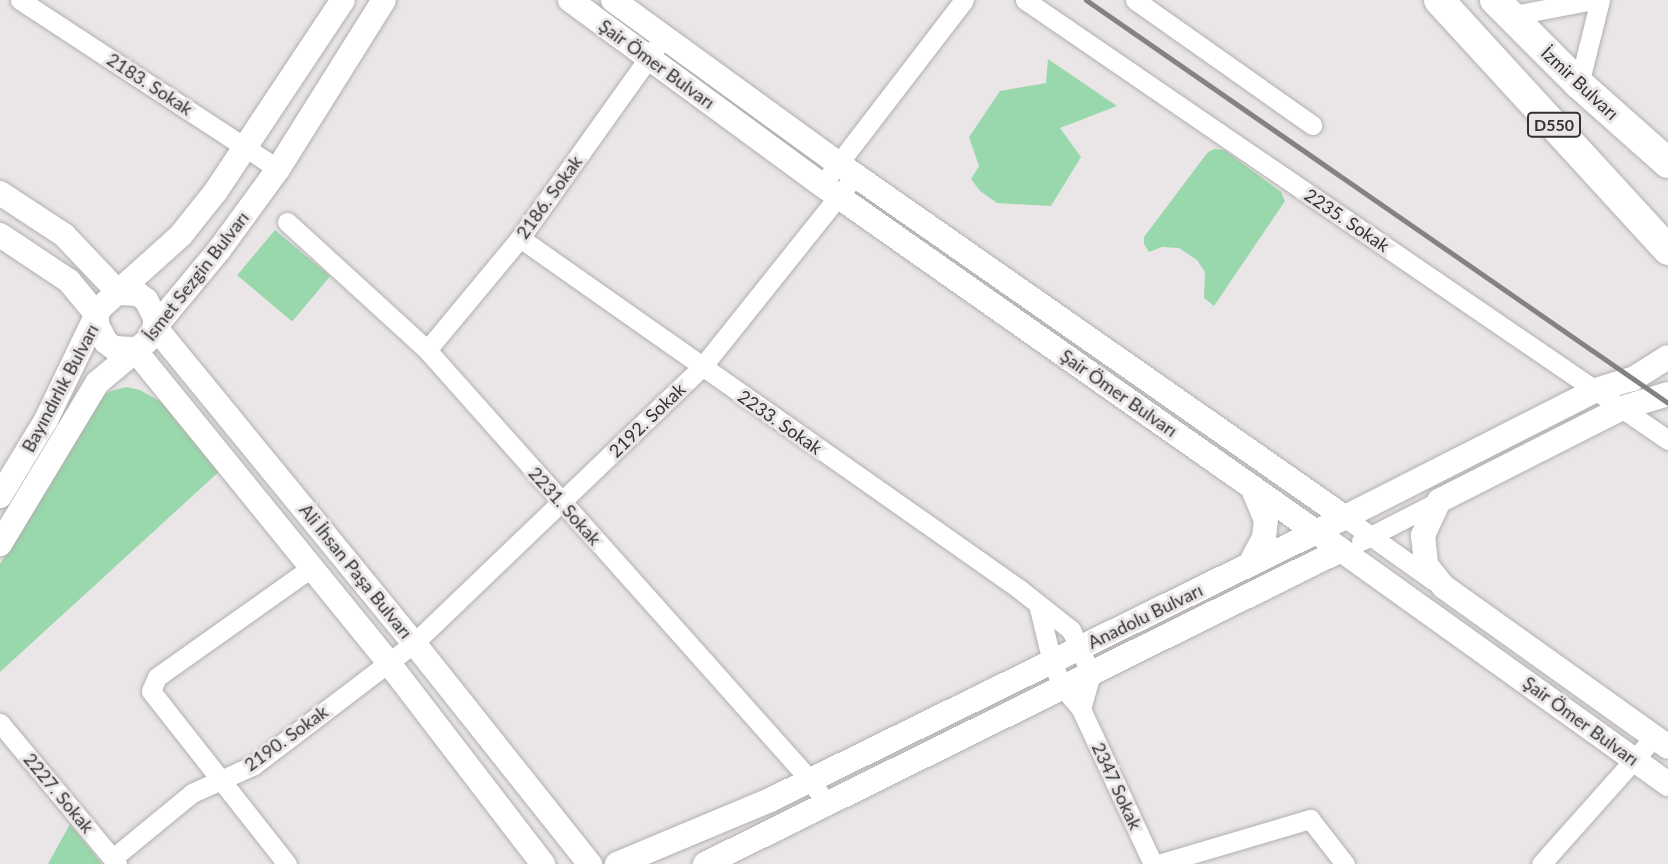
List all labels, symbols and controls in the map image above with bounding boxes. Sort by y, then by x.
street label: Şair Ömer Bulvarı [595,15,719,113]
street label: İzmir Bulvarı [1537,42,1623,124]
street label: 2183. Sokak [103,48,197,120]
road number: D550 [1526,113,1582,138]
street label: 2186. Sokak [512,151,586,243]
street label: 2235. Sokak [1300,184,1394,256]
street label: İsmet Sezgin Bulvarı [139,207,253,345]
street label: Bayındırlık Bulvarı [17,320,103,456]
street label: Şair Ömer Bulvarı [1056,344,1182,442]
street label: 2192. Sokak [604,378,690,462]
street label: 2233. Sokak [734,385,826,459]
street label: 2231. Sokak [524,462,606,550]
street label: Ali İhsan Paşa Bulvarı [295,499,417,643]
street label: Anadolu Bulvarı [1084,579,1206,653]
street label: Şair Ömer Bulvarı [1519,672,1643,770]
street label: 2190. Sokak [240,701,332,775]
street label: 2347 Sokak [1087,739,1147,833]
street label: 2227. Sokak [19,749,99,837]

